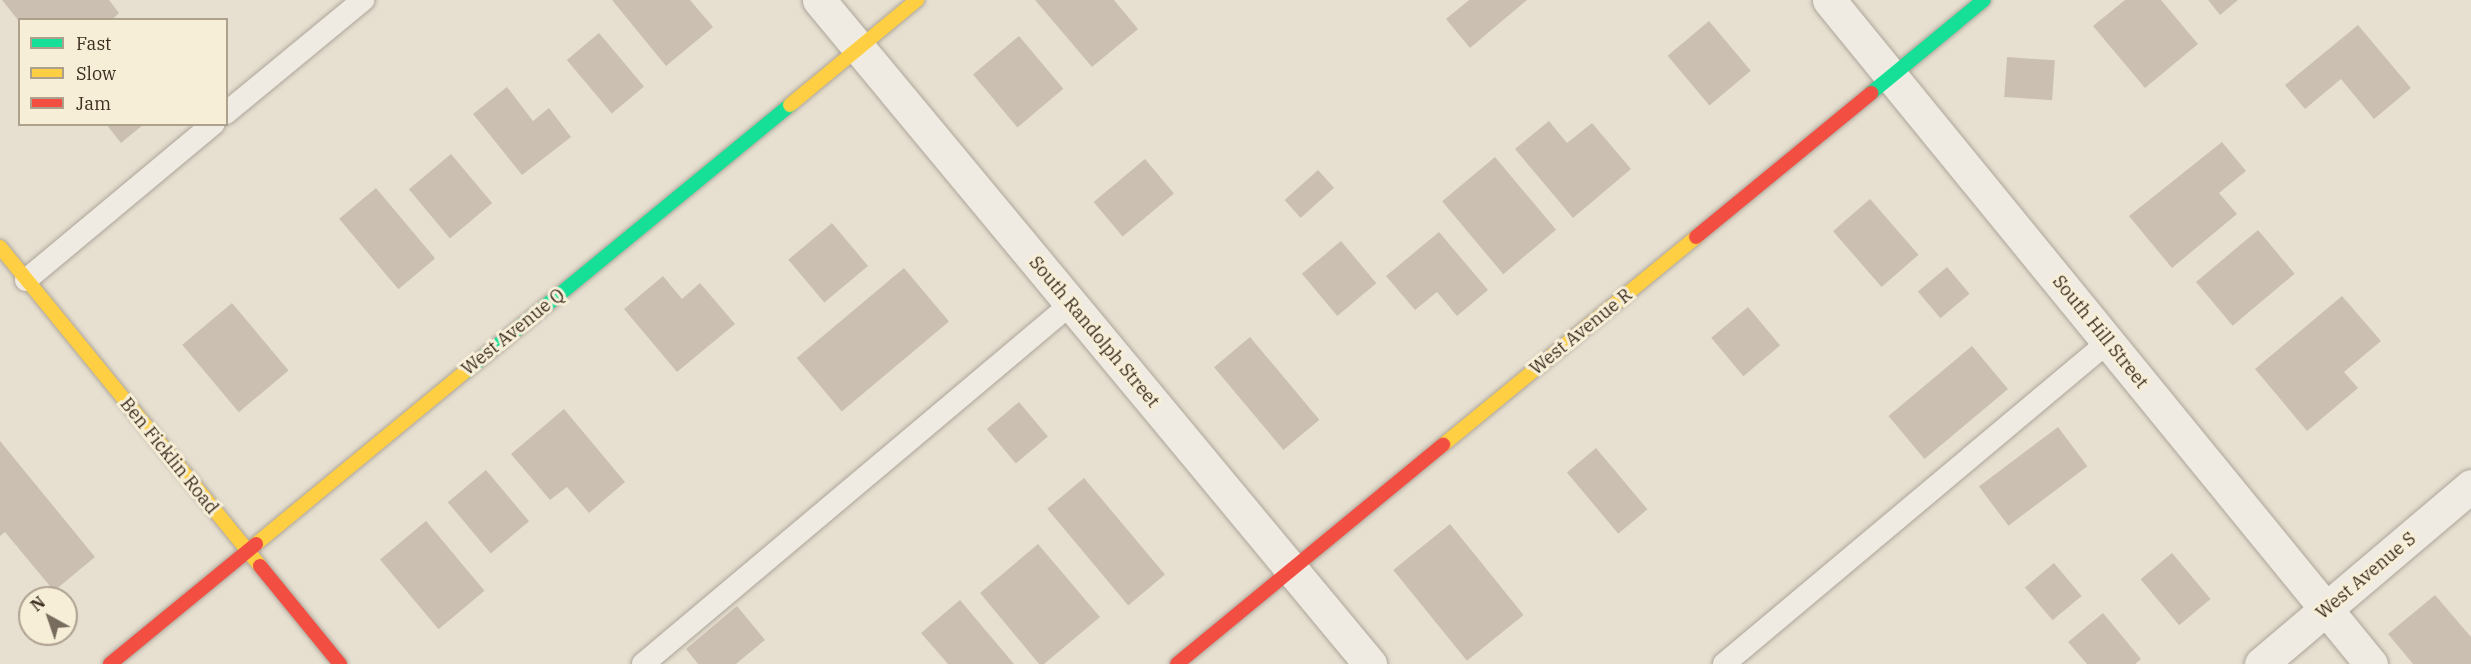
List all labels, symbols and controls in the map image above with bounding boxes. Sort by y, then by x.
legend [18,18,228,126]
text: Fast [76,32,111,55]
text: Slow [76,62,116,85]
text: Jam [76,92,111,115]
street label: South Randolph Street [1024,252,1164,412]
street label: South Hill Street [2048,271,2152,393]
street label: West Avenue Q [457,284,569,380]
street label: West Avenue R [1526,284,1636,380]
street label: Ben Ficklin Road [115,394,223,518]
street label: West Avenue S [2312,528,2420,624]
north arrow [18,586,78,646]
text: N [26,592,49,615]

